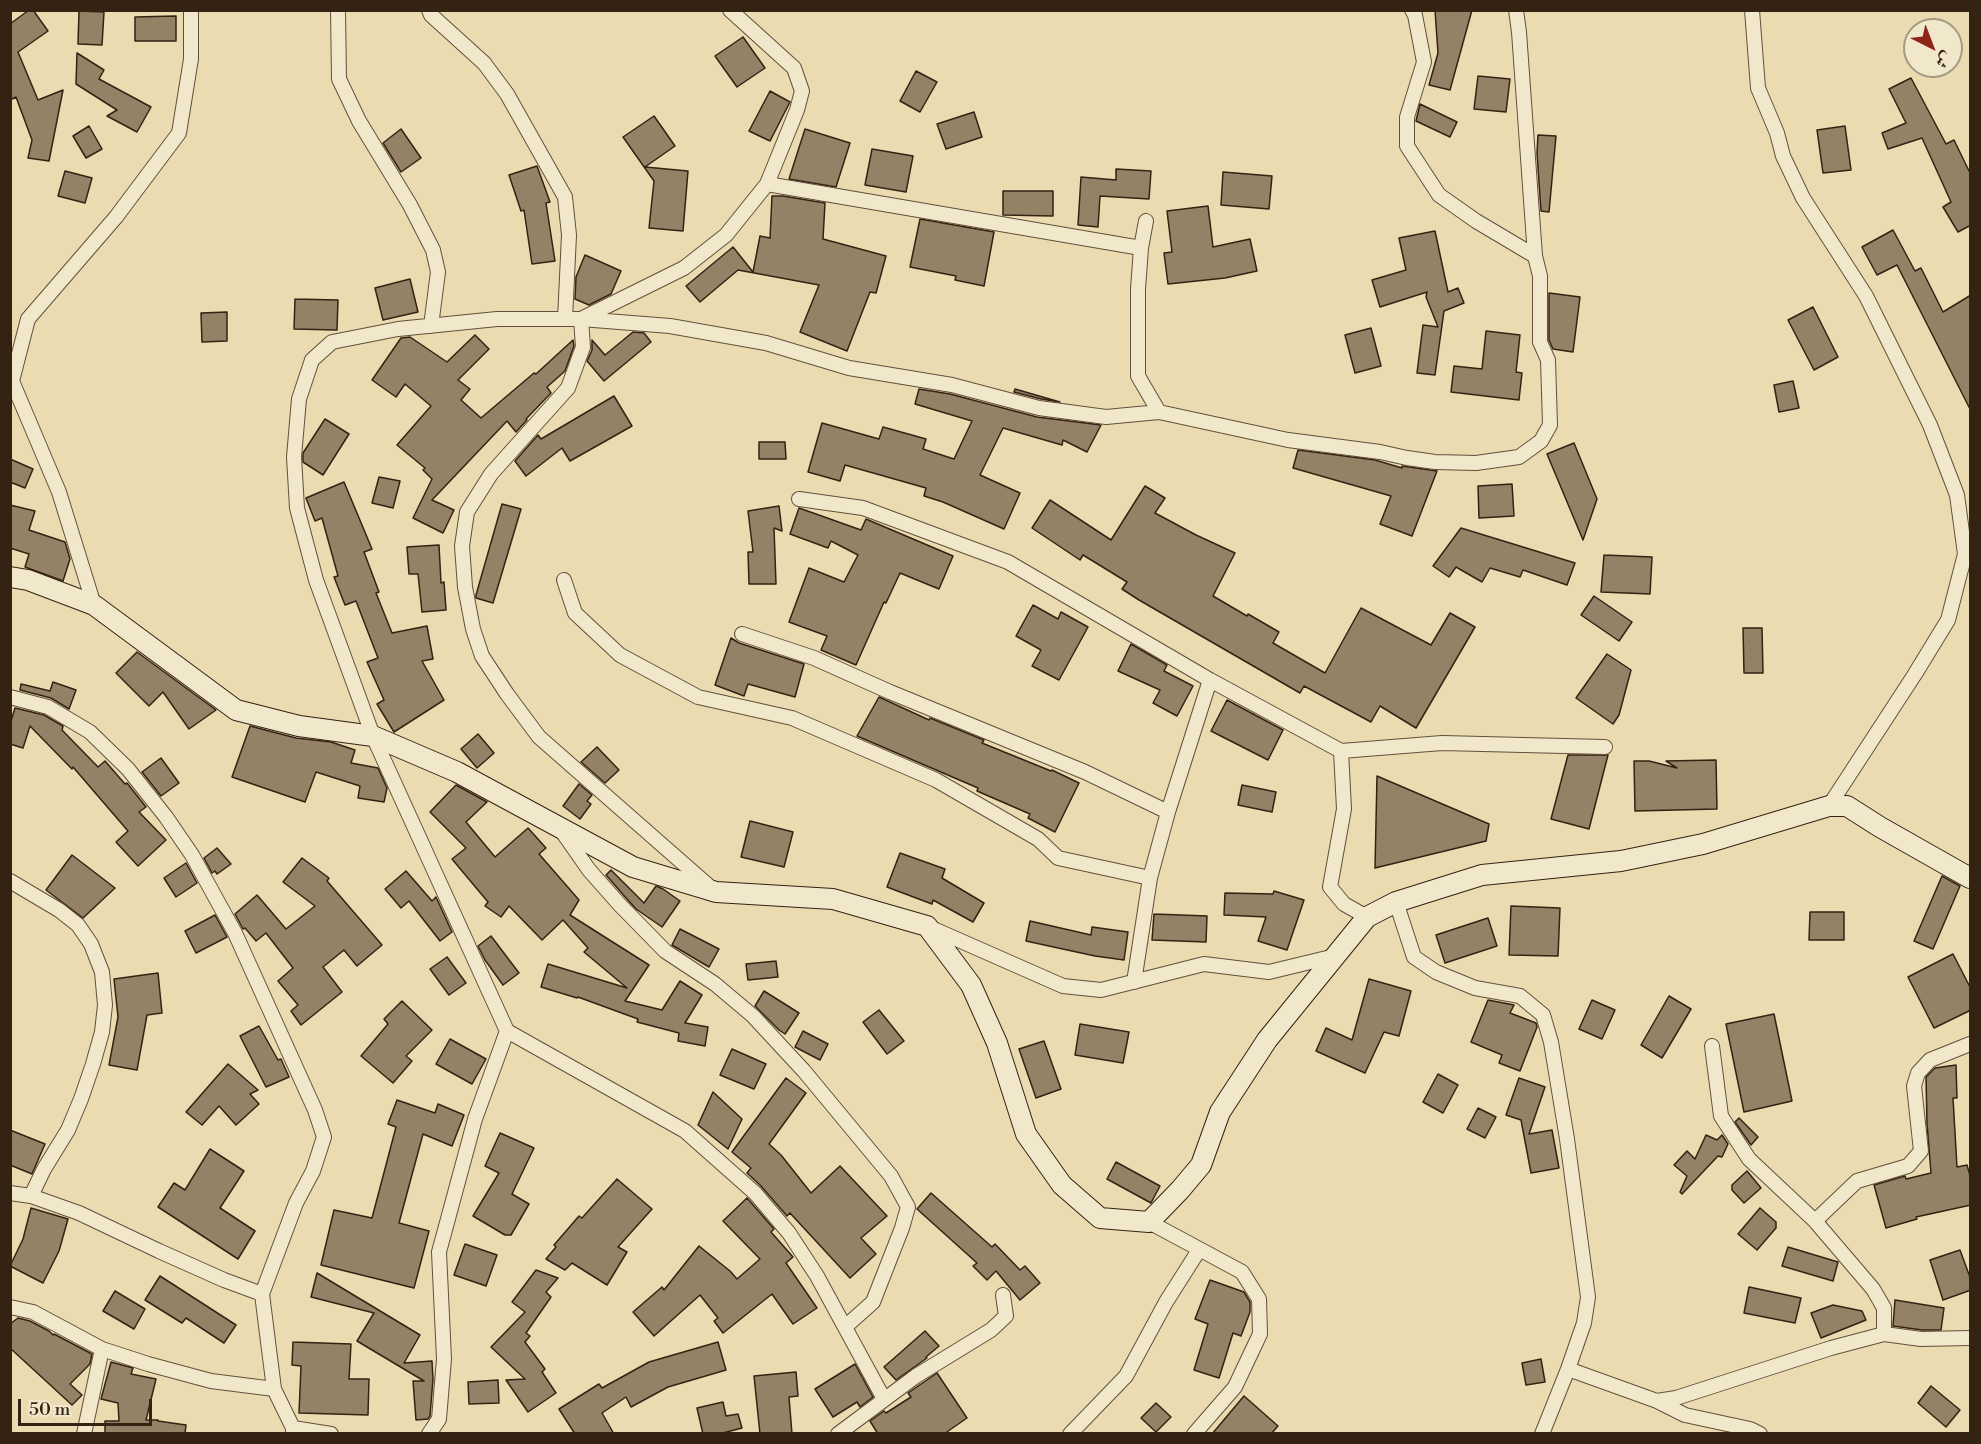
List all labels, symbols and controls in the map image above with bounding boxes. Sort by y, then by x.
north arrow [1903,18,1963,78]
text: ش [1931,47,1956,73]
scale bar [21,1387,154,1425]
text: 50 m [29,1398,70,1421]

